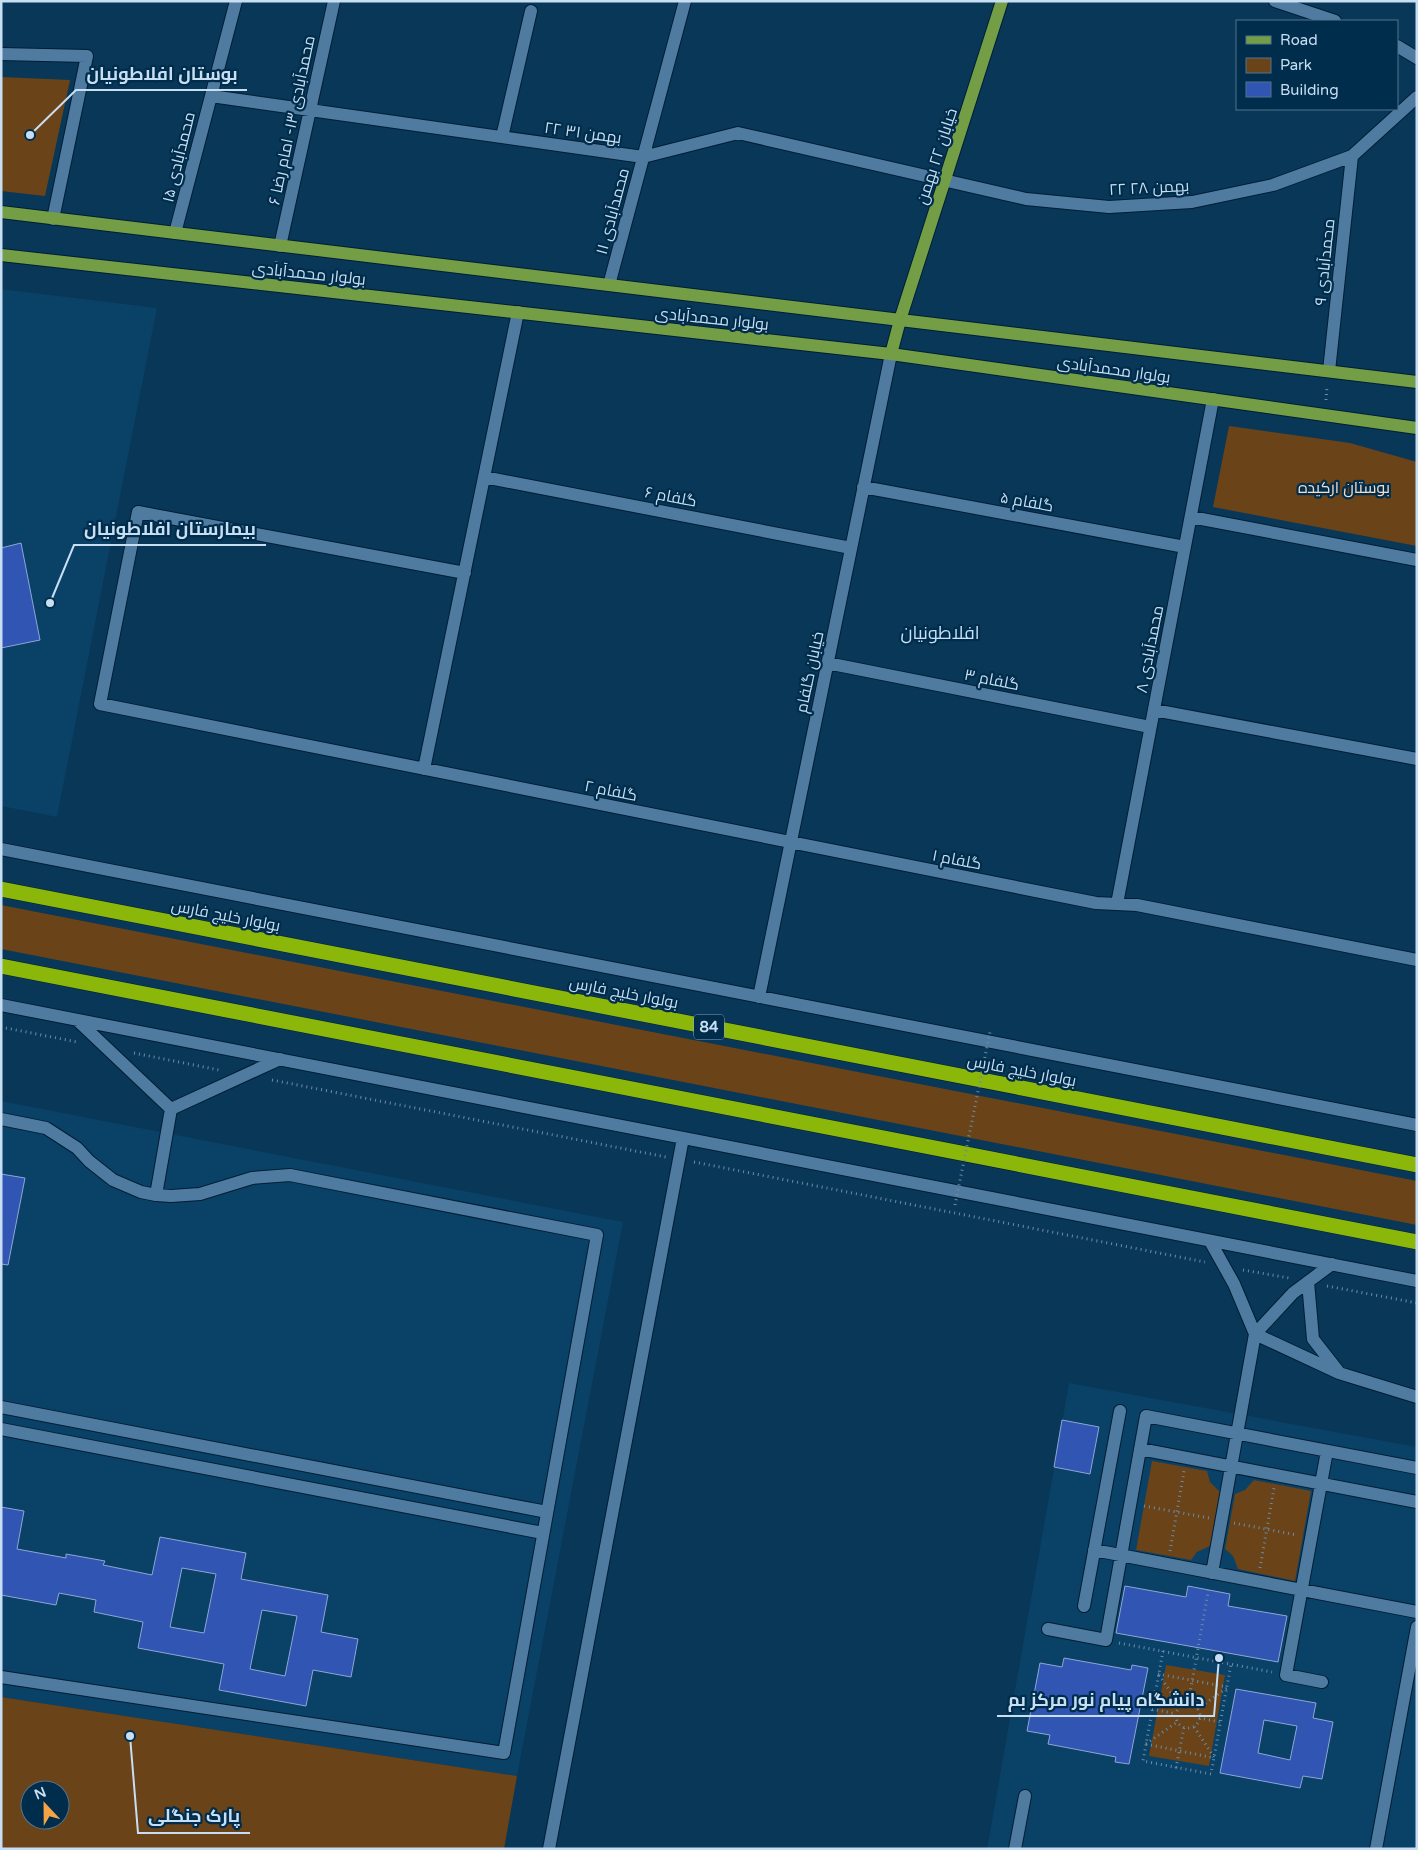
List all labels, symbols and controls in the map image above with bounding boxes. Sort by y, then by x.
legend [1236,20,1398,110]
text: Road [1280,31,1318,49]
street label: محمدآبادی ۱۳- امام رضا ۶ [264,34,321,207]
text: Park [1280,56,1312,74]
callout: بوستان افلاطونیان [76,57,247,90]
text: بوستان افلاطونیان [86,63,238,85]
text: Building [1280,81,1339,99]
street label: خیابان ۲۲ بهمن [912,106,962,207]
street label: محمدآبادی ۱۵ [158,110,200,205]
street label: ۲۲ بهمن ۳۱ [543,118,623,148]
street label: محمدآبادی ۱۱ [592,166,634,257]
street label: ۲۲ بهمن ۲۸ [1108,176,1190,200]
street label: محمدآبادی ۹ [1310,218,1339,306]
street label: بولوار محمدآبادی [251,258,367,290]
street label: بولوار محمدآبادی [654,303,770,335]
street label: بولوار محمدآبادی [1056,352,1172,388]
park label: بوستان ارکیده [1298,478,1390,498]
street label: گلفام ۶ [643,482,698,513]
street label: گلفام ۵ [999,487,1055,517]
callout: بیمارستان افلاطونیان [74,512,266,545]
text: بیمارستان افلاطونیان [84,518,256,540]
street label: محمدآبادی ۸ [1132,604,1168,695]
district label: افلاطونیان [900,622,980,644]
street label: خیابان گلفام [792,630,829,715]
street label: گلفام ۳ [962,665,1021,696]
street label: گلفام ۲ [583,776,639,807]
street label: گلفام ۱ [930,845,983,876]
street label: بولوار خلیج فارس [169,896,282,937]
street label: بولوار خلیج فارس [567,973,680,1014]
road number: 84 [694,1014,724,1040]
street label: بولوار خلیج فارس [965,1051,1078,1092]
callout: دانشگاه پیام نور مرکز بم [997,1683,1214,1716]
text: دانشگاه پیام نور مرکز بم [1008,1689,1204,1712]
north arrow [20,1780,70,1830]
text: N [32,1783,49,1803]
callout: پارک جنگلی [138,1800,250,1833]
text: پارک جنگلی [148,1805,241,1828]

